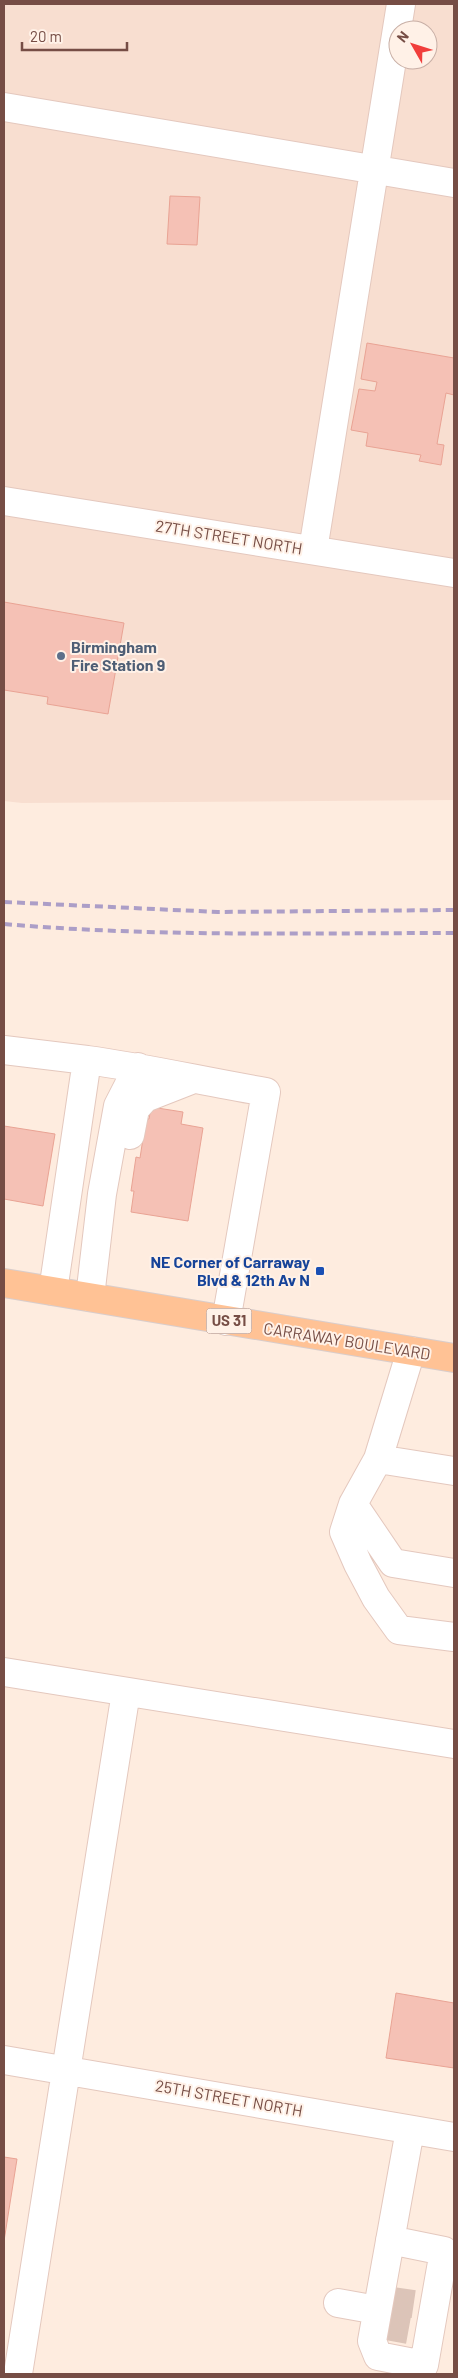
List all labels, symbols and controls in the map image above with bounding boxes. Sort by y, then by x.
scale bar [22,20,128,52]
north arrow [388,20,438,70]
text: 20 m [30,27,62,45]
text: N [393,28,412,45]
street label: 27TH STREET NORTH [154,516,304,558]
place label: Birmingham Fire Station 9 [71,637,165,674]
marker: Birmingham Fire Station 9 [55,650,67,662]
place label: NE Corner of Carraway Blvd & 12th Av N [150,1252,310,1289]
marker: NE Corner of Carraway Blvd & 12th Av N [314,1265,326,1277]
road number: US 31 [206,1308,252,1334]
street label: CARRAWAY BOULEVARD [262,1318,432,1363]
street label: 25TH STREET NORTH [154,2075,304,2120]

